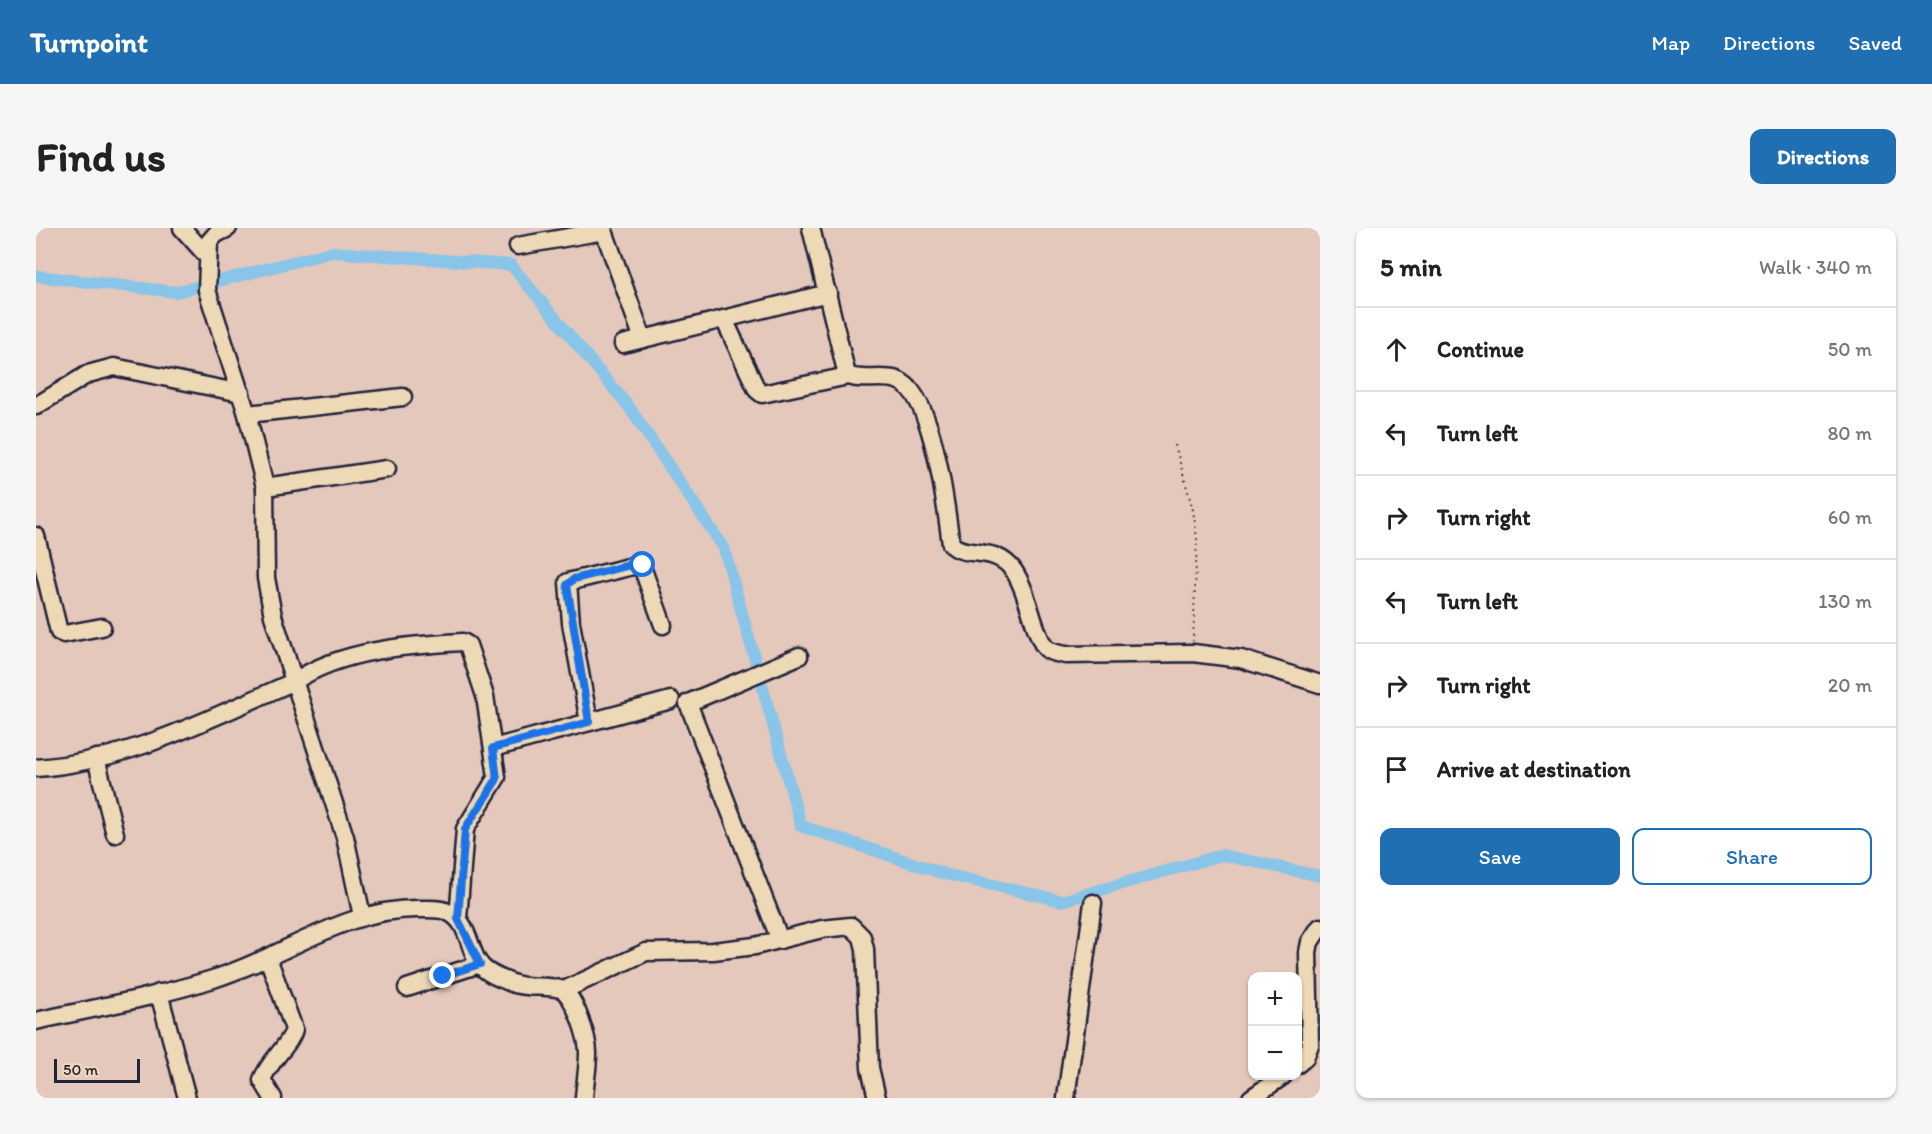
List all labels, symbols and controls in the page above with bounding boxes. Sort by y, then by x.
text: Turnpoint [30,25,148,59]
text: Map [1652,30,1690,55]
text: Directions [1723,30,1815,55]
text: Saved [1848,30,1902,55]
button: Directions [1750,129,1896,184]
text: Find us [36,131,166,182]
text: 5 min [1380,251,1442,283]
text: Walk · 340 m [1759,255,1872,279]
icon: ahead [1380,333,1413,366]
text: Continue [1437,336,1524,363]
text: 50 m [1828,337,1872,361]
icon: left [1380,417,1413,450]
text: Turn left [1437,420,1518,447]
text: 80 m [1827,421,1872,445]
icon: right [1380,501,1413,534]
text: Turn right [1437,504,1531,531]
text: 60 m [1828,505,1872,529]
route start [629,551,655,577]
icon: left [1380,585,1413,618]
text: Turn left [1437,588,1518,615]
text: 130 m [1818,589,1872,613]
icon: right [1380,669,1413,702]
text: Turn right [1437,672,1531,699]
text: 20 m [1828,673,1872,697]
icon: arrive [1380,753,1413,786]
text: Arrive at destination [1437,756,1631,783]
button: Save [1380,828,1620,885]
button: Share [1632,828,1872,885]
route end [429,962,455,988]
map controls [1248,972,1302,1080]
button: + [1248,972,1302,1026]
button: − [1248,1026,1302,1080]
scale bar [54,1056,140,1084]
text: 50 m [63,1060,98,1079]

